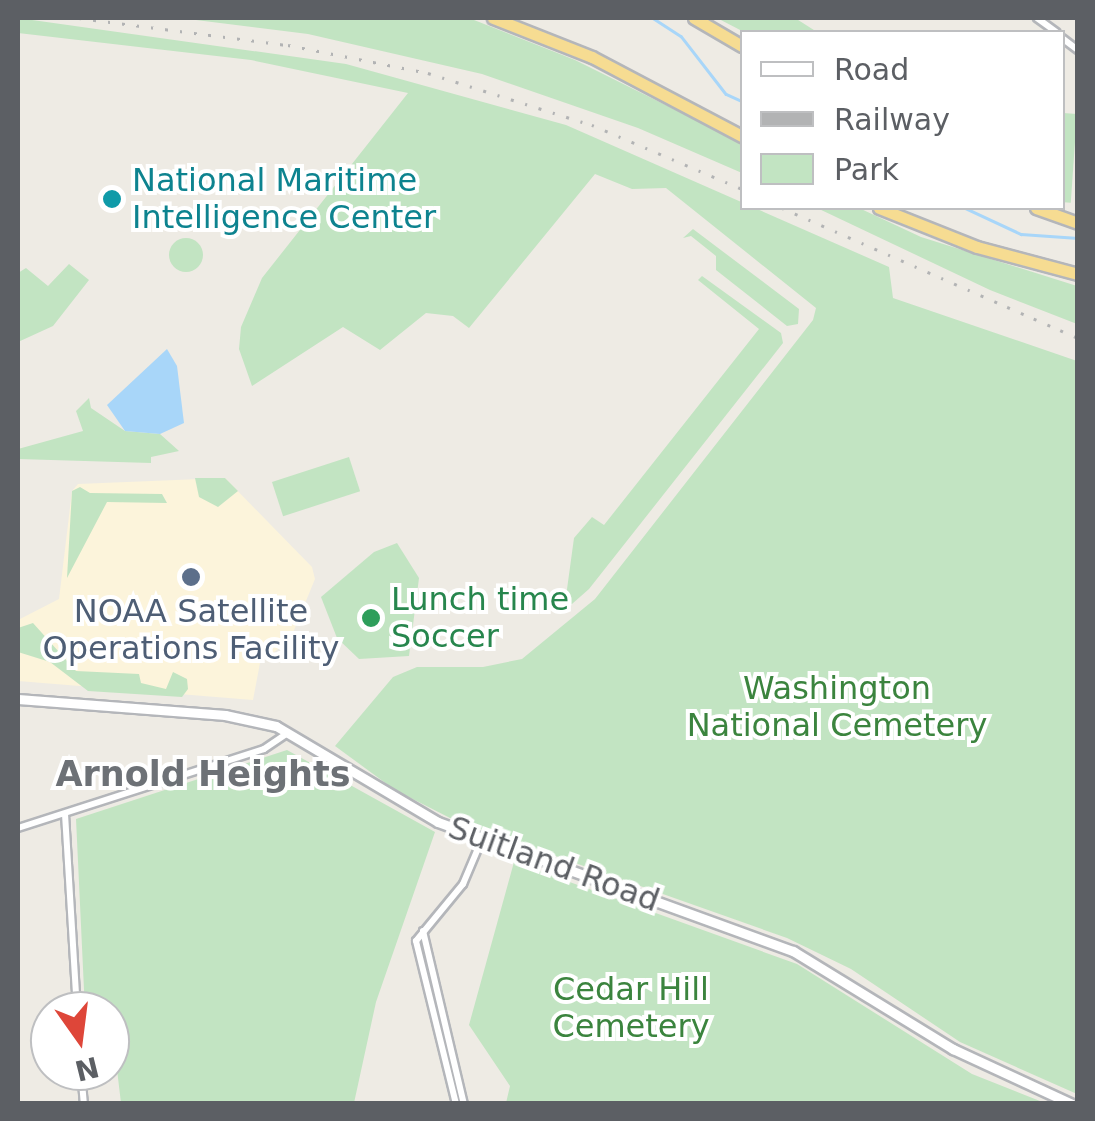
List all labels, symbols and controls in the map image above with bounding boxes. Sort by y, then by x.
legend [740,30,1065,210]
text: Road [834,52,909,87]
text: Railway [834,102,950,137]
text: Park [834,152,899,187]
place label: National Maritime Intelligence Center [132,162,436,237]
marker: National Maritime Intelligence Center [101,188,123,210]
marker: NOAA Satellite Operations Facility [180,566,202,588]
place label: Lunch time Soccer [391,581,569,656]
place label: NOAA Satellite Operations Facility [43,593,339,668]
marker: Lunch time Soccer [360,607,382,629]
park label: Washington National Cemetery [687,670,987,745]
district label: Arnold Heights [55,753,351,795]
street label: Suitland Road [443,808,665,920]
park label: Cedar Hill Cemetery [552,971,710,1046]
north arrow [30,991,130,1091]
text: N [72,1050,102,1087]

